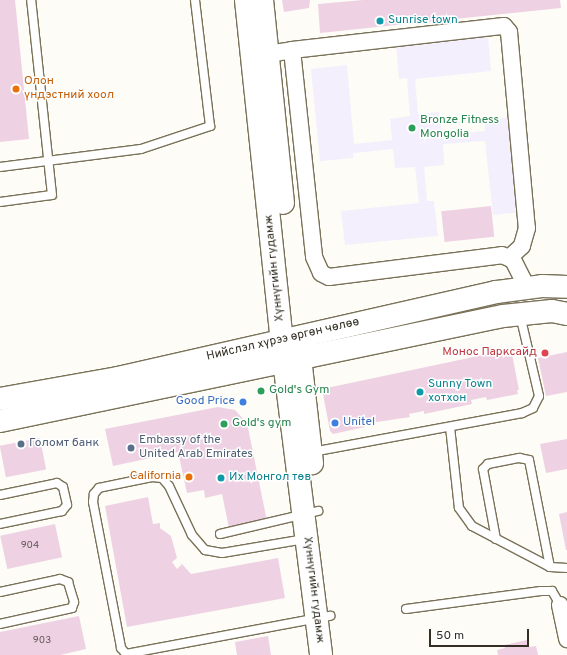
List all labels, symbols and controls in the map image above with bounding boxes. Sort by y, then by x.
place label: Sunrise town [388,14,458,28]
marker: Sunrise town [375,16,385,26]
place label: Олон үндэстний хоол [24,75,114,103]
marker: Олон үндэстний хоол [11,84,21,94]
place label: Bronze Fitness Mongolia [420,114,499,142]
marker: Bronze Fitness Mongolia [407,123,417,133]
street label: Хүннүгийн гудамж [262,214,288,322]
street label: Нийслэл хүрээ өргөн чөлөө [205,315,361,365]
place label: Монос Парксайд [442,346,537,360]
marker: Монос Парксайд [540,348,550,358]
place label: Sunny Town хотхон [428,378,493,406]
place label: Gold's Gym [269,384,330,398]
marker: Gold's Gym [256,386,266,396]
marker: Sunny Town хотхон [415,387,425,397]
place label: Good Price [176,395,235,409]
marker: Good Price [238,397,248,407]
place label: Unitel [343,416,375,430]
place label: Gold's gym [232,417,291,431]
marker: Unitel [330,418,340,428]
marker: Gold's gym [219,419,229,429]
place label: Embassy of the United Arab Emirates [139,434,253,462]
place label: Голомт банк [29,437,99,451]
marker: Голомт банк [16,439,26,449]
marker: Embassy of the United Arab Emirates [126,443,136,453]
place label: California [130,470,181,484]
place label: Их Монгол төв [229,471,311,485]
marker: California [184,472,194,482]
marker: Их Монгол төв [216,473,226,483]
street label: Хүннүгийн гудамж [299,536,327,644]
house number: 904 [21,540,39,552]
scale bar [431,621,531,647]
text: 50 m [436,628,464,644]
house number: 903 [33,635,51,647]

